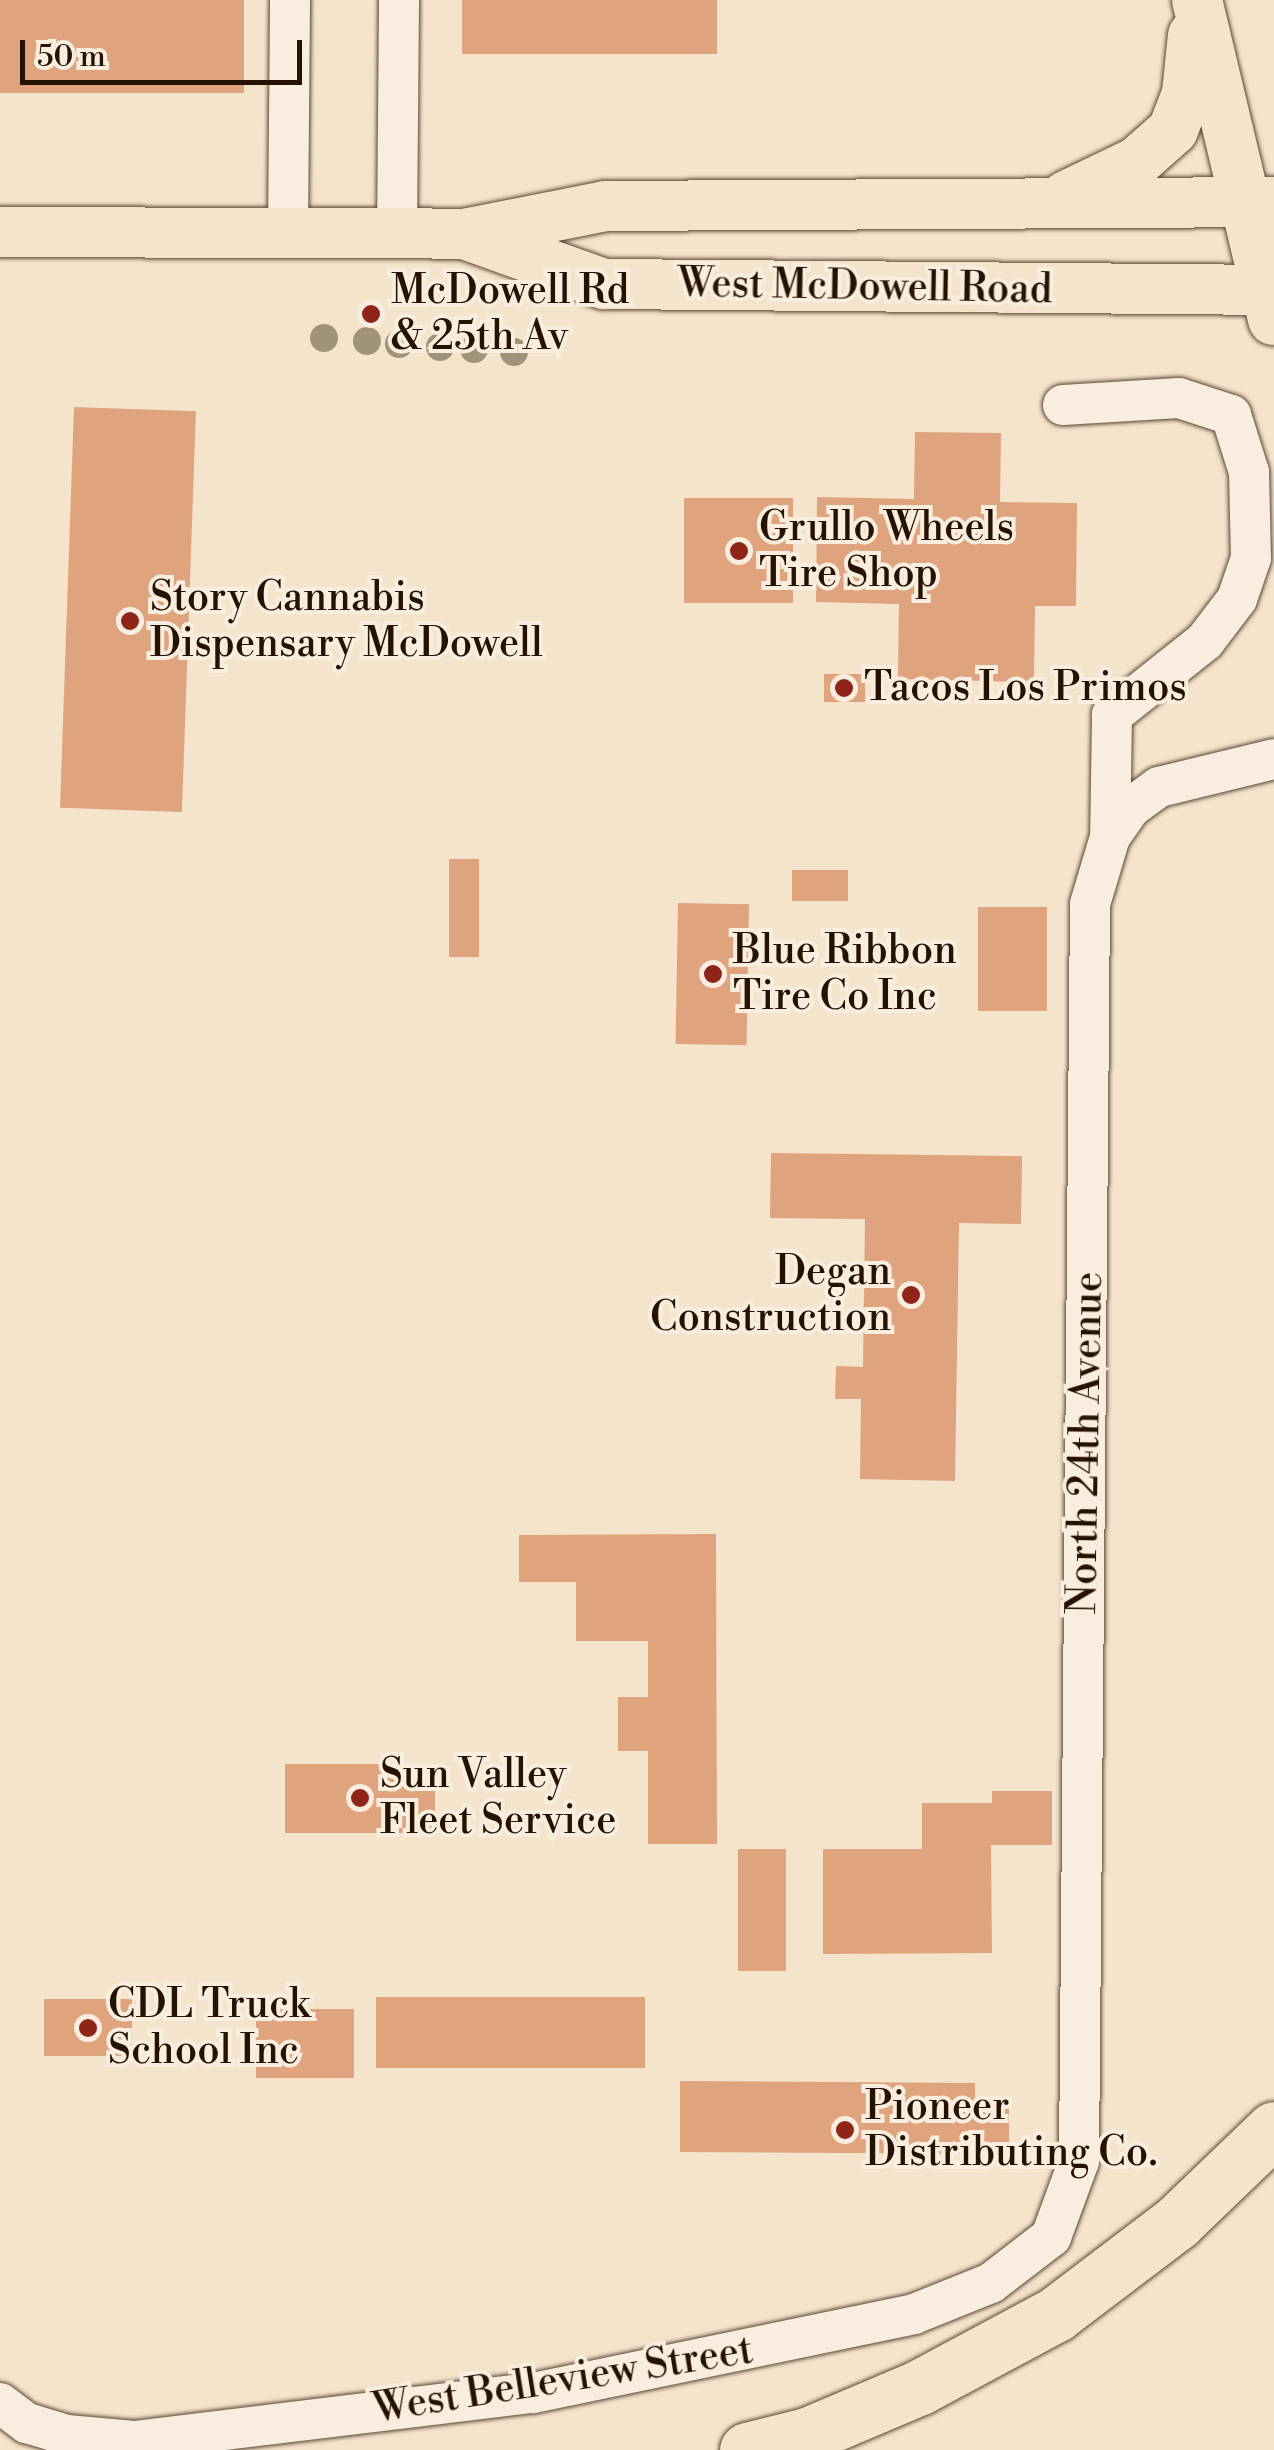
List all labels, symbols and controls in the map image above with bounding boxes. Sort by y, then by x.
scale bar [25,20,308,82]
text: 50 m [37,38,106,76]
street label: West McDowell Road [677,260,1053,314]
place label: McDowell Rd & 25th Av [391,267,629,361]
marker: McDowell Rd & 25th Av [360,303,382,325]
place label: Grullo Wheels Tire Shop [759,504,1014,598]
marker: Grullo Wheels Tire Shop [728,540,750,562]
place label: Story Cannabis Dispensary McDowell [150,574,543,668]
marker: Story Cannabis Dispensary McDowell [119,610,141,632]
place label: Tacos Los Primos [864,664,1187,712]
marker: Tacos Los Primos [833,677,855,699]
place label: Blue Ribbon Tire Co Inc [733,927,957,1021]
marker: Blue Ribbon Tire Co Inc [702,963,724,985]
place label: Degan Construction [650,1248,891,1342]
street label: North 24th Avenue [1059,1271,1113,1615]
marker: Degan Construction [900,1284,922,1306]
place label: Sun Valley Fleet Service [380,1751,617,1845]
marker: Sun Valley Fleet Service [349,1787,371,1809]
place label: CDL Truck School Inc [108,1981,310,2075]
marker: CDL Truck School Inc [77,2017,99,2039]
place label: Pioneer Distributing Co. [865,2083,1158,2177]
marker: Pioneer Distributing Co. [834,2119,856,2141]
street label: West Belleview Street [370,2326,756,2434]

